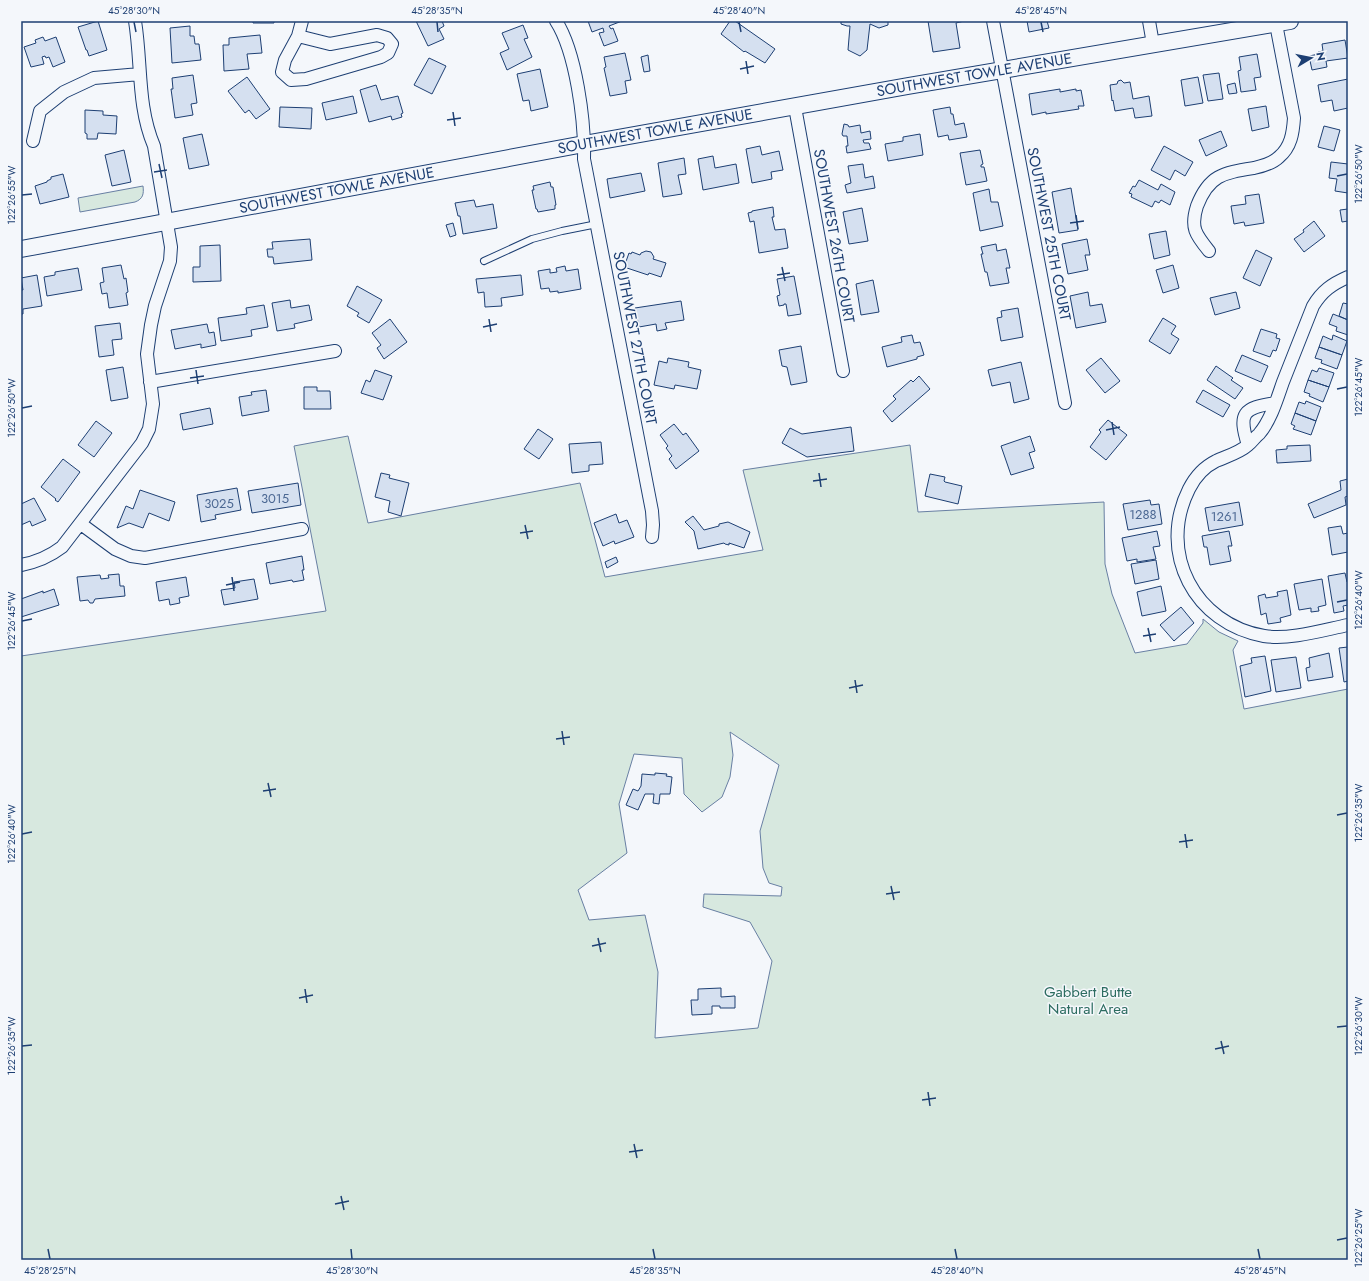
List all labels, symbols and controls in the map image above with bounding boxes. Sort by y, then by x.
text: 45°28'30"N [108,3,160,18]
text: 45°28'35"N [411,3,463,18]
text: 45°28'40"N [713,3,765,18]
text: 45°28'45"N [1015,3,1067,18]
north arrow [1291,38,1331,78]
street label: SOUTHWEST TOWLE AVENUE [875,47,1074,102]
text: N [1312,51,1329,62]
street label: SOUTHWEST TOWLE AVENUE [556,103,755,160]
text: 122°26'50"W [1351,144,1366,204]
street label: SOUTHWEST 25TH COURT [1021,145,1077,323]
street label: SOUTHWEST 26TH COURT [808,147,860,325]
street label: SOUTHWEST TOWLE AVENUE [237,161,436,219]
text: 122°26'55"W [4,166,19,224]
street label: SOUTHWEST 27TH COURT [607,249,663,427]
text: 122°26'45"W [1351,357,1366,416]
text: 122°26'50"W [4,378,19,438]
house number: 3015 [261,489,289,508]
house number: 3025 [204,494,234,513]
house number: 1288 [1129,505,1157,524]
house number: 1261 [1211,507,1237,526]
text: 122°26'40"W [1351,570,1366,630]
text: 122°26'45"W [4,591,19,650]
text: 122°26'35"W [1351,784,1366,842]
text: 122°26'40"W [4,804,19,864]
park label: Gabbert Butte Natural Area [1044,981,1132,1020]
text: 122°26'30"W [1351,996,1366,1055]
text: 122°26'35"W [4,1017,19,1075]
text: 122°26'25"W [1351,1208,1366,1267]
text: 45°28'25"N [24,1263,76,1278]
text: 45°28'30"N [326,1263,378,1278]
text: 45°28'35"N [629,1263,681,1278]
text: 45°28'40"N [931,1263,983,1278]
text: 45°28'45"N [1234,1263,1286,1278]

